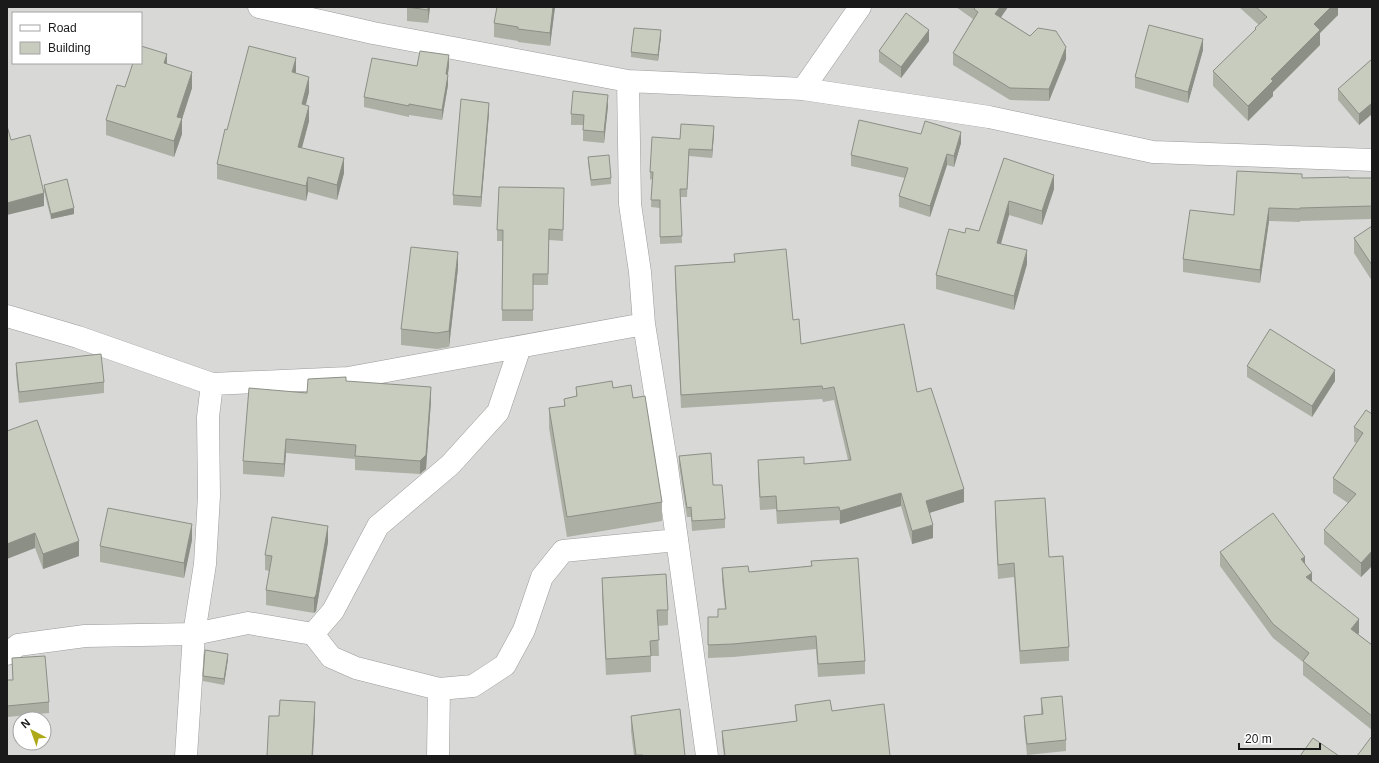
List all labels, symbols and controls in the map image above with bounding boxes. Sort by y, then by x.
legend [12,12,142,64]
text: Road [48,21,77,35]
text: Building [48,41,91,55]
north arrow [12,711,52,751]
text: N [19,716,32,731]
scale bar [1239,725,1320,751]
text: 20 m [1245,732,1272,746]

